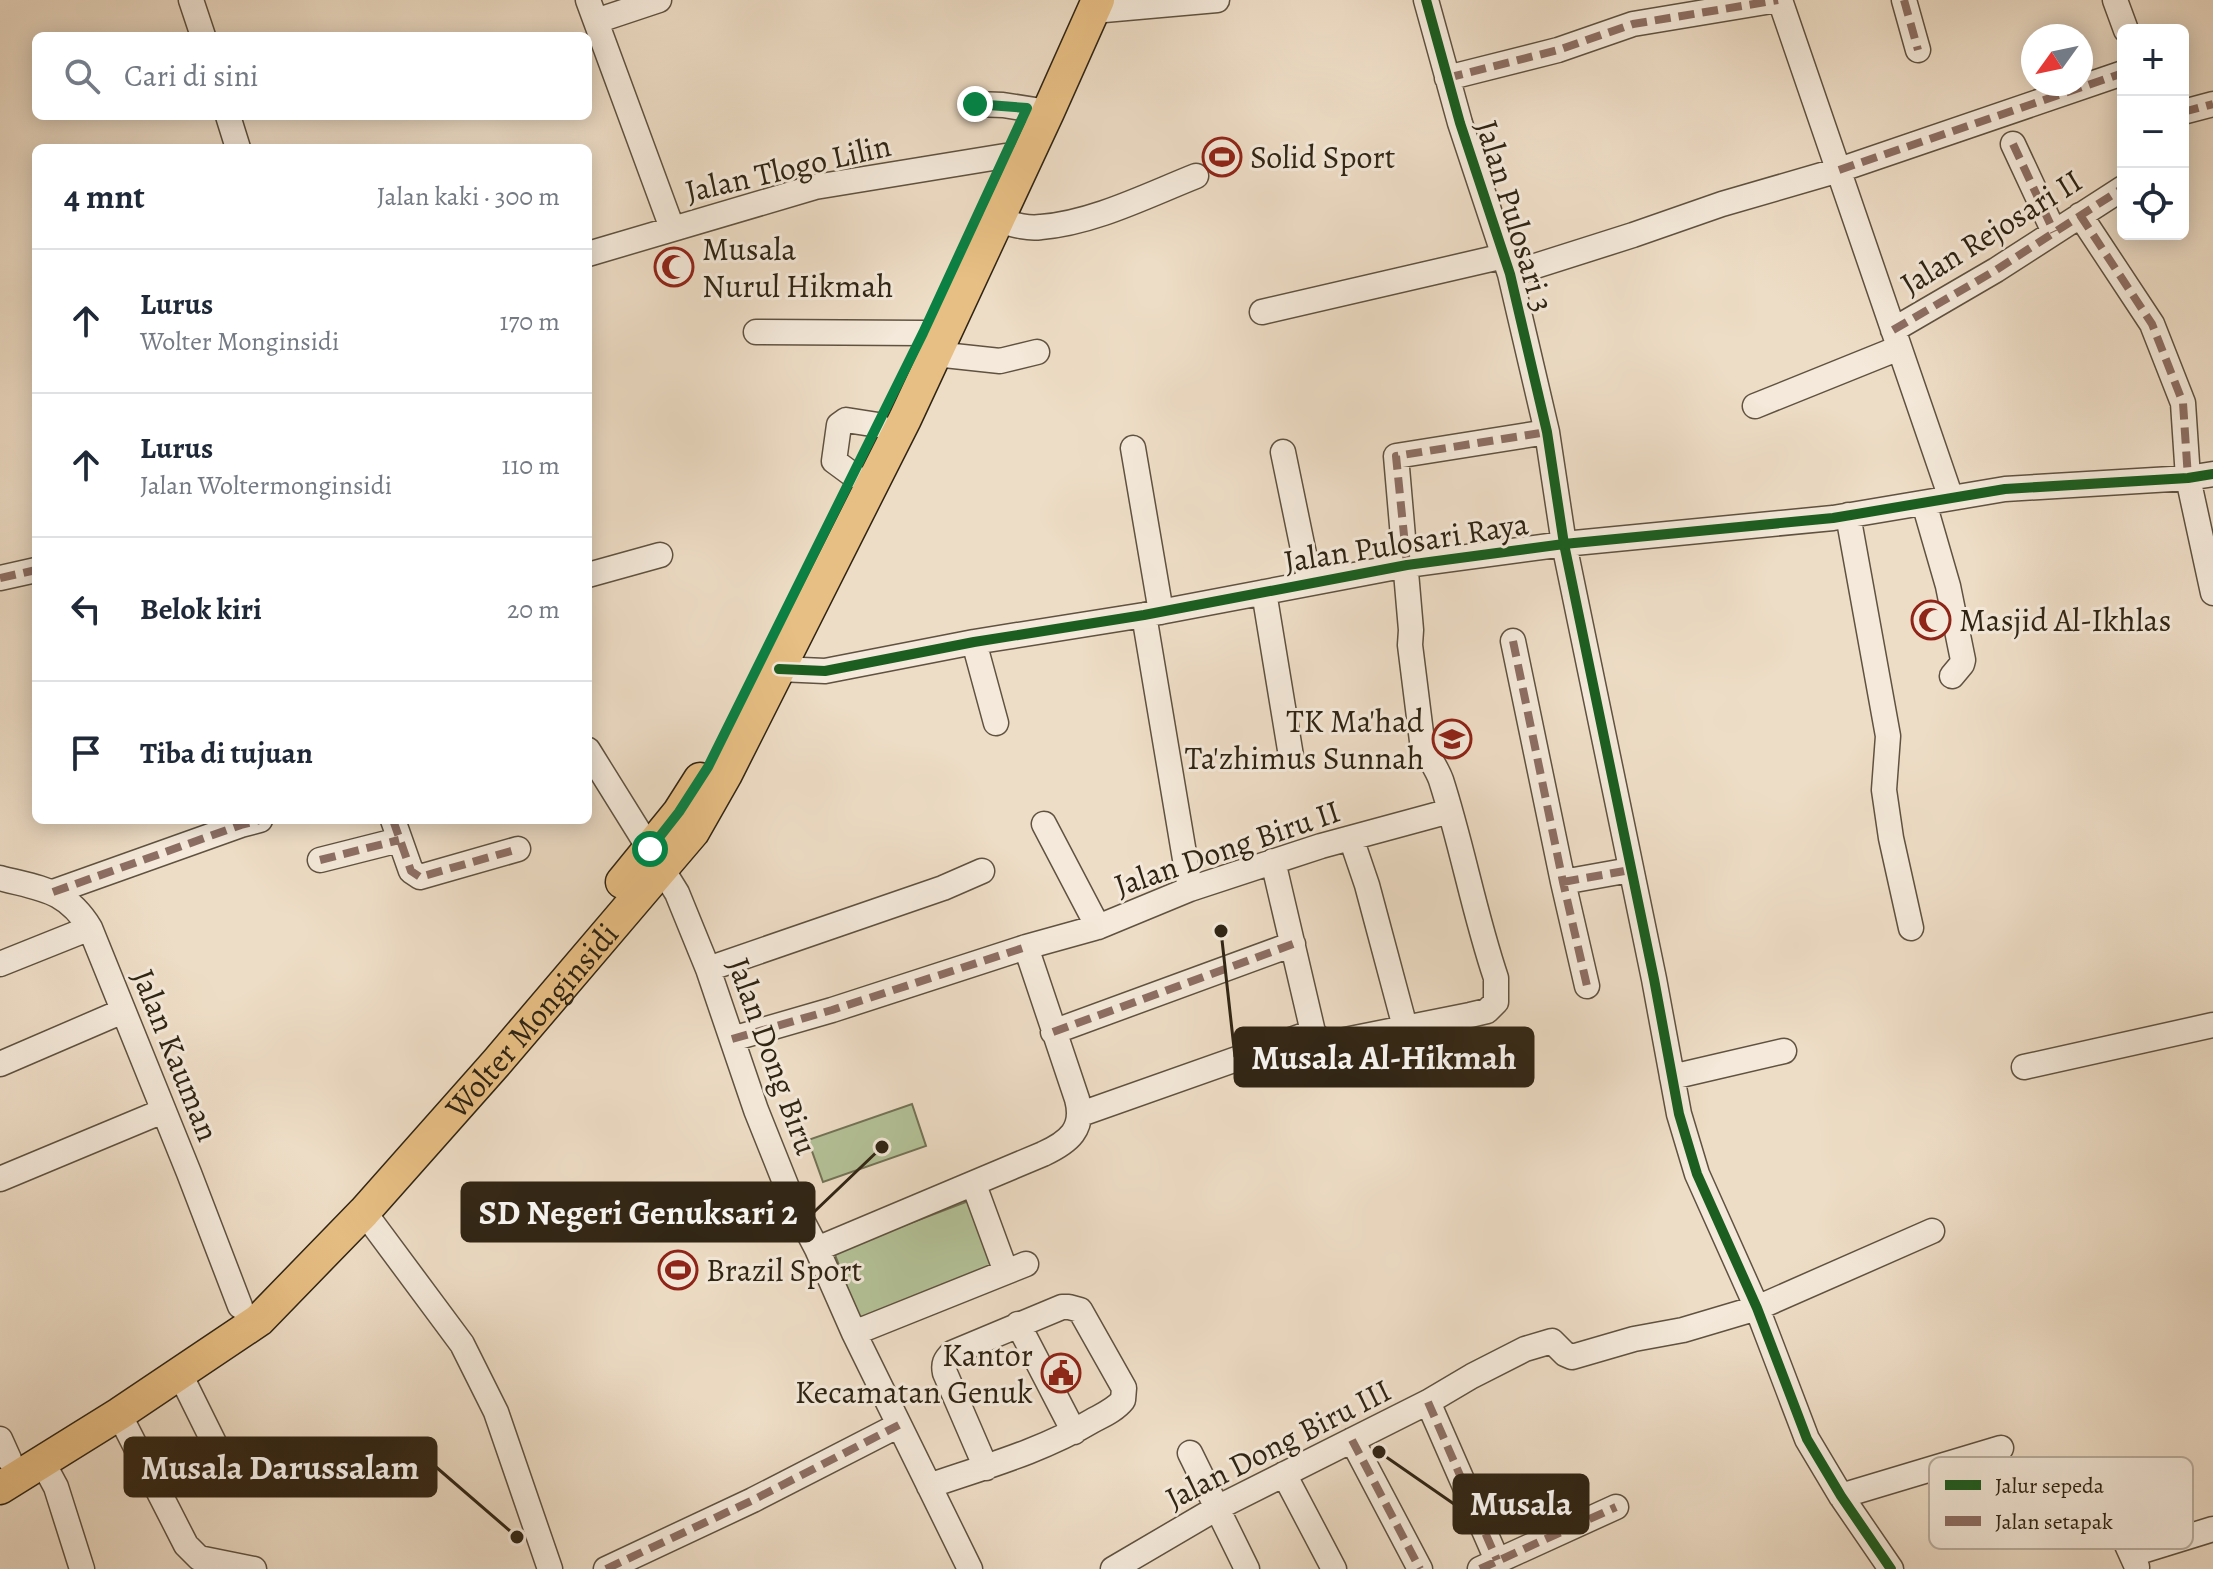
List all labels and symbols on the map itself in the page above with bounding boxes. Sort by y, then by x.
north arrow [2021,24,2093,96]
route end [957,86,993,122]
street label: Jalan Pulosari 3 [1465,115,1565,317]
street label: Jalan Tlogo Lilin [681,123,895,213]
place label: Solid Sport [1250,135,1395,179]
sports icon: Solid Sport [1201,136,1243,178]
street label: Jalan Rejosari II [1892,159,2090,305]
place label: Musala Nurul Hikmah [702,227,893,308]
mosque icon: Musala Nurul Hikmah [653,246,695,288]
street label: Jalan Pulosari Raya [1281,501,1531,583]
place label: Masjid Al-Ikhlas [1959,598,2171,642]
mosque icon: Masjid Al-Ikhlas [1910,599,1952,641]
place label: TK Ma'had Ta'zhimus Sunnah [1185,699,1425,780]
school or university icon: TK Ma'had Ta'zhimus Sunnah [1431,718,1473,760]
street label: Jalan Dong Biru II [1108,789,1346,907]
route start [632,831,668,867]
street label: Wolter Monginsidi [434,913,628,1129]
street label: Jalan Dong Biru [717,951,829,1161]
street label: Jalan Kauman [121,962,231,1148]
callout: Musala Al-Hikmah [1235,1028,1533,1086]
text: Musala Al-Hikmah [1251,1034,1517,1081]
callout: SD Negeri Genuksari 2 [462,1183,814,1241]
text: SD Negeri Genuksari 2 [478,1189,798,1236]
place label: Brazil Sport [706,1248,862,1292]
sports icon: Brazil Sport [657,1249,699,1291]
place label: Kantor Kecamatan Genuk [795,1333,1033,1414]
public building icon: Kantor Kecamatan Genuk [1040,1352,1082,1394]
street label: Jalan Dong Biru III [1158,1368,1398,1520]
callout: Musala Darussalam [125,1438,436,1496]
text: Musala Darussalam [141,1444,419,1491]
legend [1929,1457,2193,1549]
text: Jalur sepeda [1995,1471,2105,1501]
callout: Musala [1454,1475,1588,1533]
text: Musala [1470,1480,1573,1527]
text: Jalan setapak [1995,1507,2113,1537]

